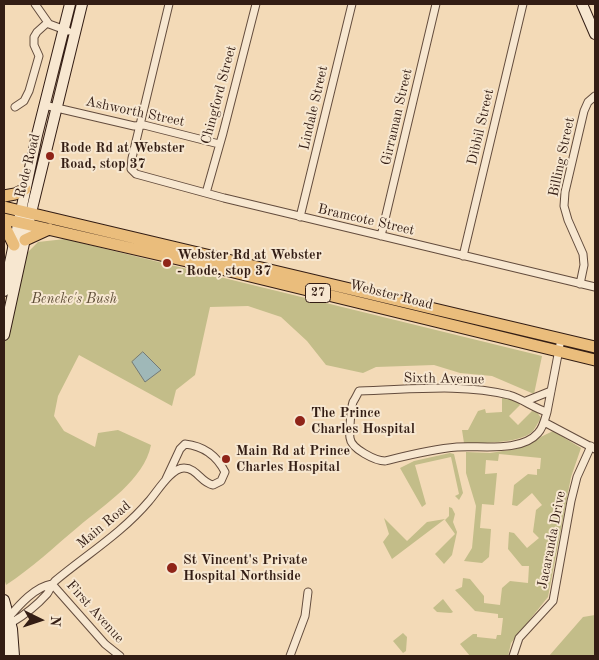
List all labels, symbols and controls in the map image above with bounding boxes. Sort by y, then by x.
street label: Chingford Street [198,44,240,146]
street label: Lindale Street [296,64,332,152]
street label: Girraman Street [378,67,416,167]
street label: Dibbil Street [464,87,498,167]
street label: Ashworth Street [84,93,186,131]
street label: Billing Street [545,116,579,198]
street label: Rode Road [12,132,44,200]
place label: Rode Rd at Webster Road, stop 37 [60,140,185,172]
marker: Rode Rd at Webster Road, stop 37 [44,150,56,162]
street label: Bramcote Street [316,201,416,239]
place label: Webster Rd at Webster - Rode, stop 37 [177,247,322,280]
marker: Webster Rd at Webster - Rode, stop 37 [161,257,173,269]
street label: Webster Road [347,277,435,313]
road number: 27 [306,284,330,302]
park label: Beneke's Bush [31,291,117,307]
street label: Sixth Avenue [404,370,484,388]
place label: The Prince Charles Hospital [311,405,415,438]
marker: The Prince Charles Hospital [293,414,307,428]
place label: Main Rd at Prince Charles Hospital [236,443,350,476]
marker: Main Rd at Prince Charles Hospital [220,453,232,465]
street label: Jacaranda Drive [534,490,570,590]
street label: Main Road [74,498,134,552]
place label: St Vincent's Private Hospital Northside [183,552,308,584]
marker: St Vincent's Private Hospital Northside [165,561,179,575]
street label: First Avenue [63,577,127,647]
north arrow [15,595,65,645]
text: N [48,615,62,627]

